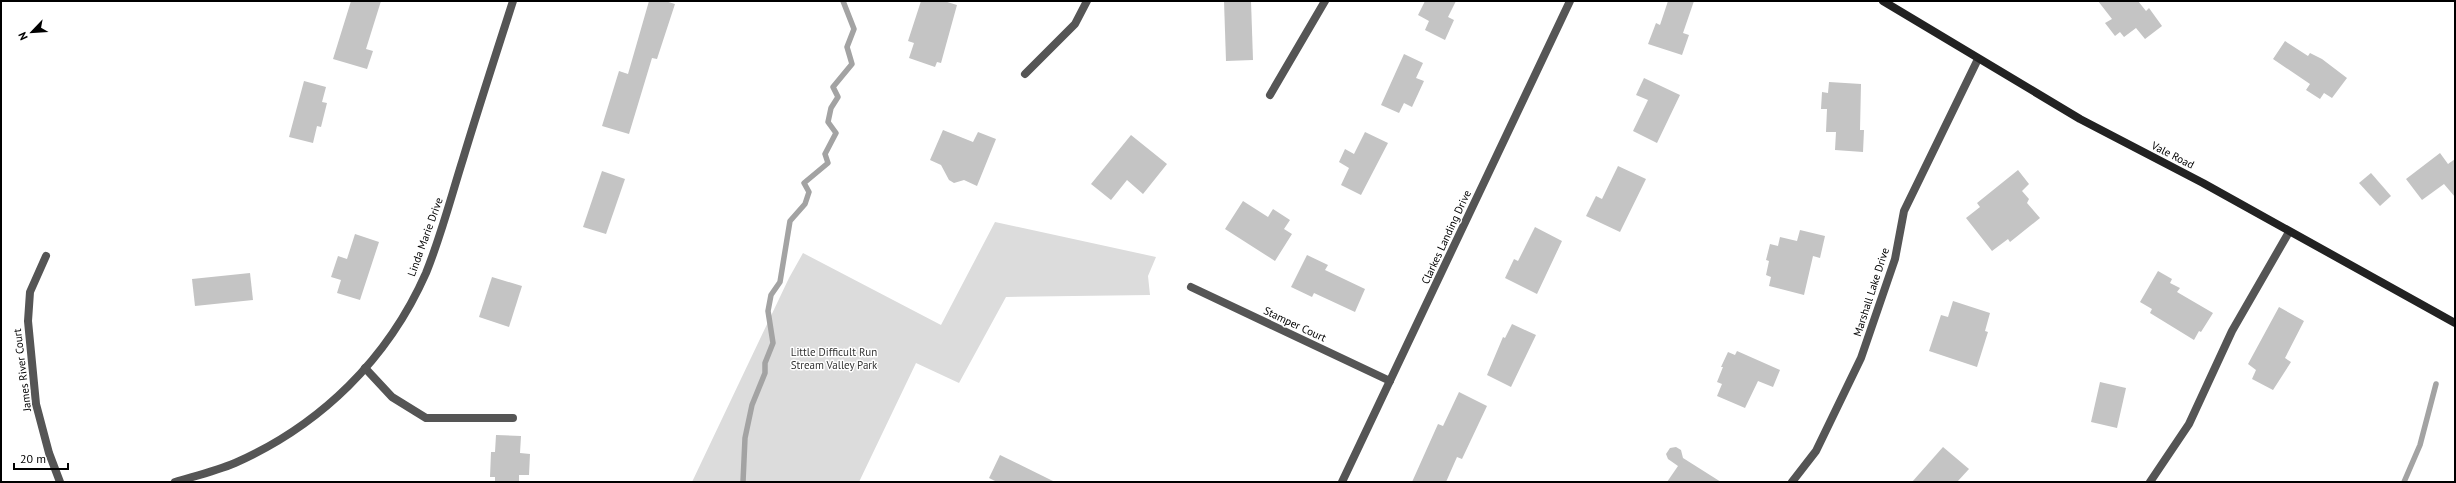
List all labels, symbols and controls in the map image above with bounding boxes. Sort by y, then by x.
north arrow [12,12,52,52]
text: N [15,30,31,42]
street label: Vale Road [2148,138,2197,172]
street label: Clarkes Landing Drive [1418,187,1474,286]
street label: Linda Marie Drive [404,195,446,278]
street label: Marshall Lake Drive [1850,245,1892,338]
street label: Stamper Court [1261,303,1329,345]
street label: James River Court [10,328,34,413]
park label: Little Difficult Run Stream Valley Park [791,345,878,372]
scale bar [14,445,68,471]
text: 20 m [20,451,46,466]

